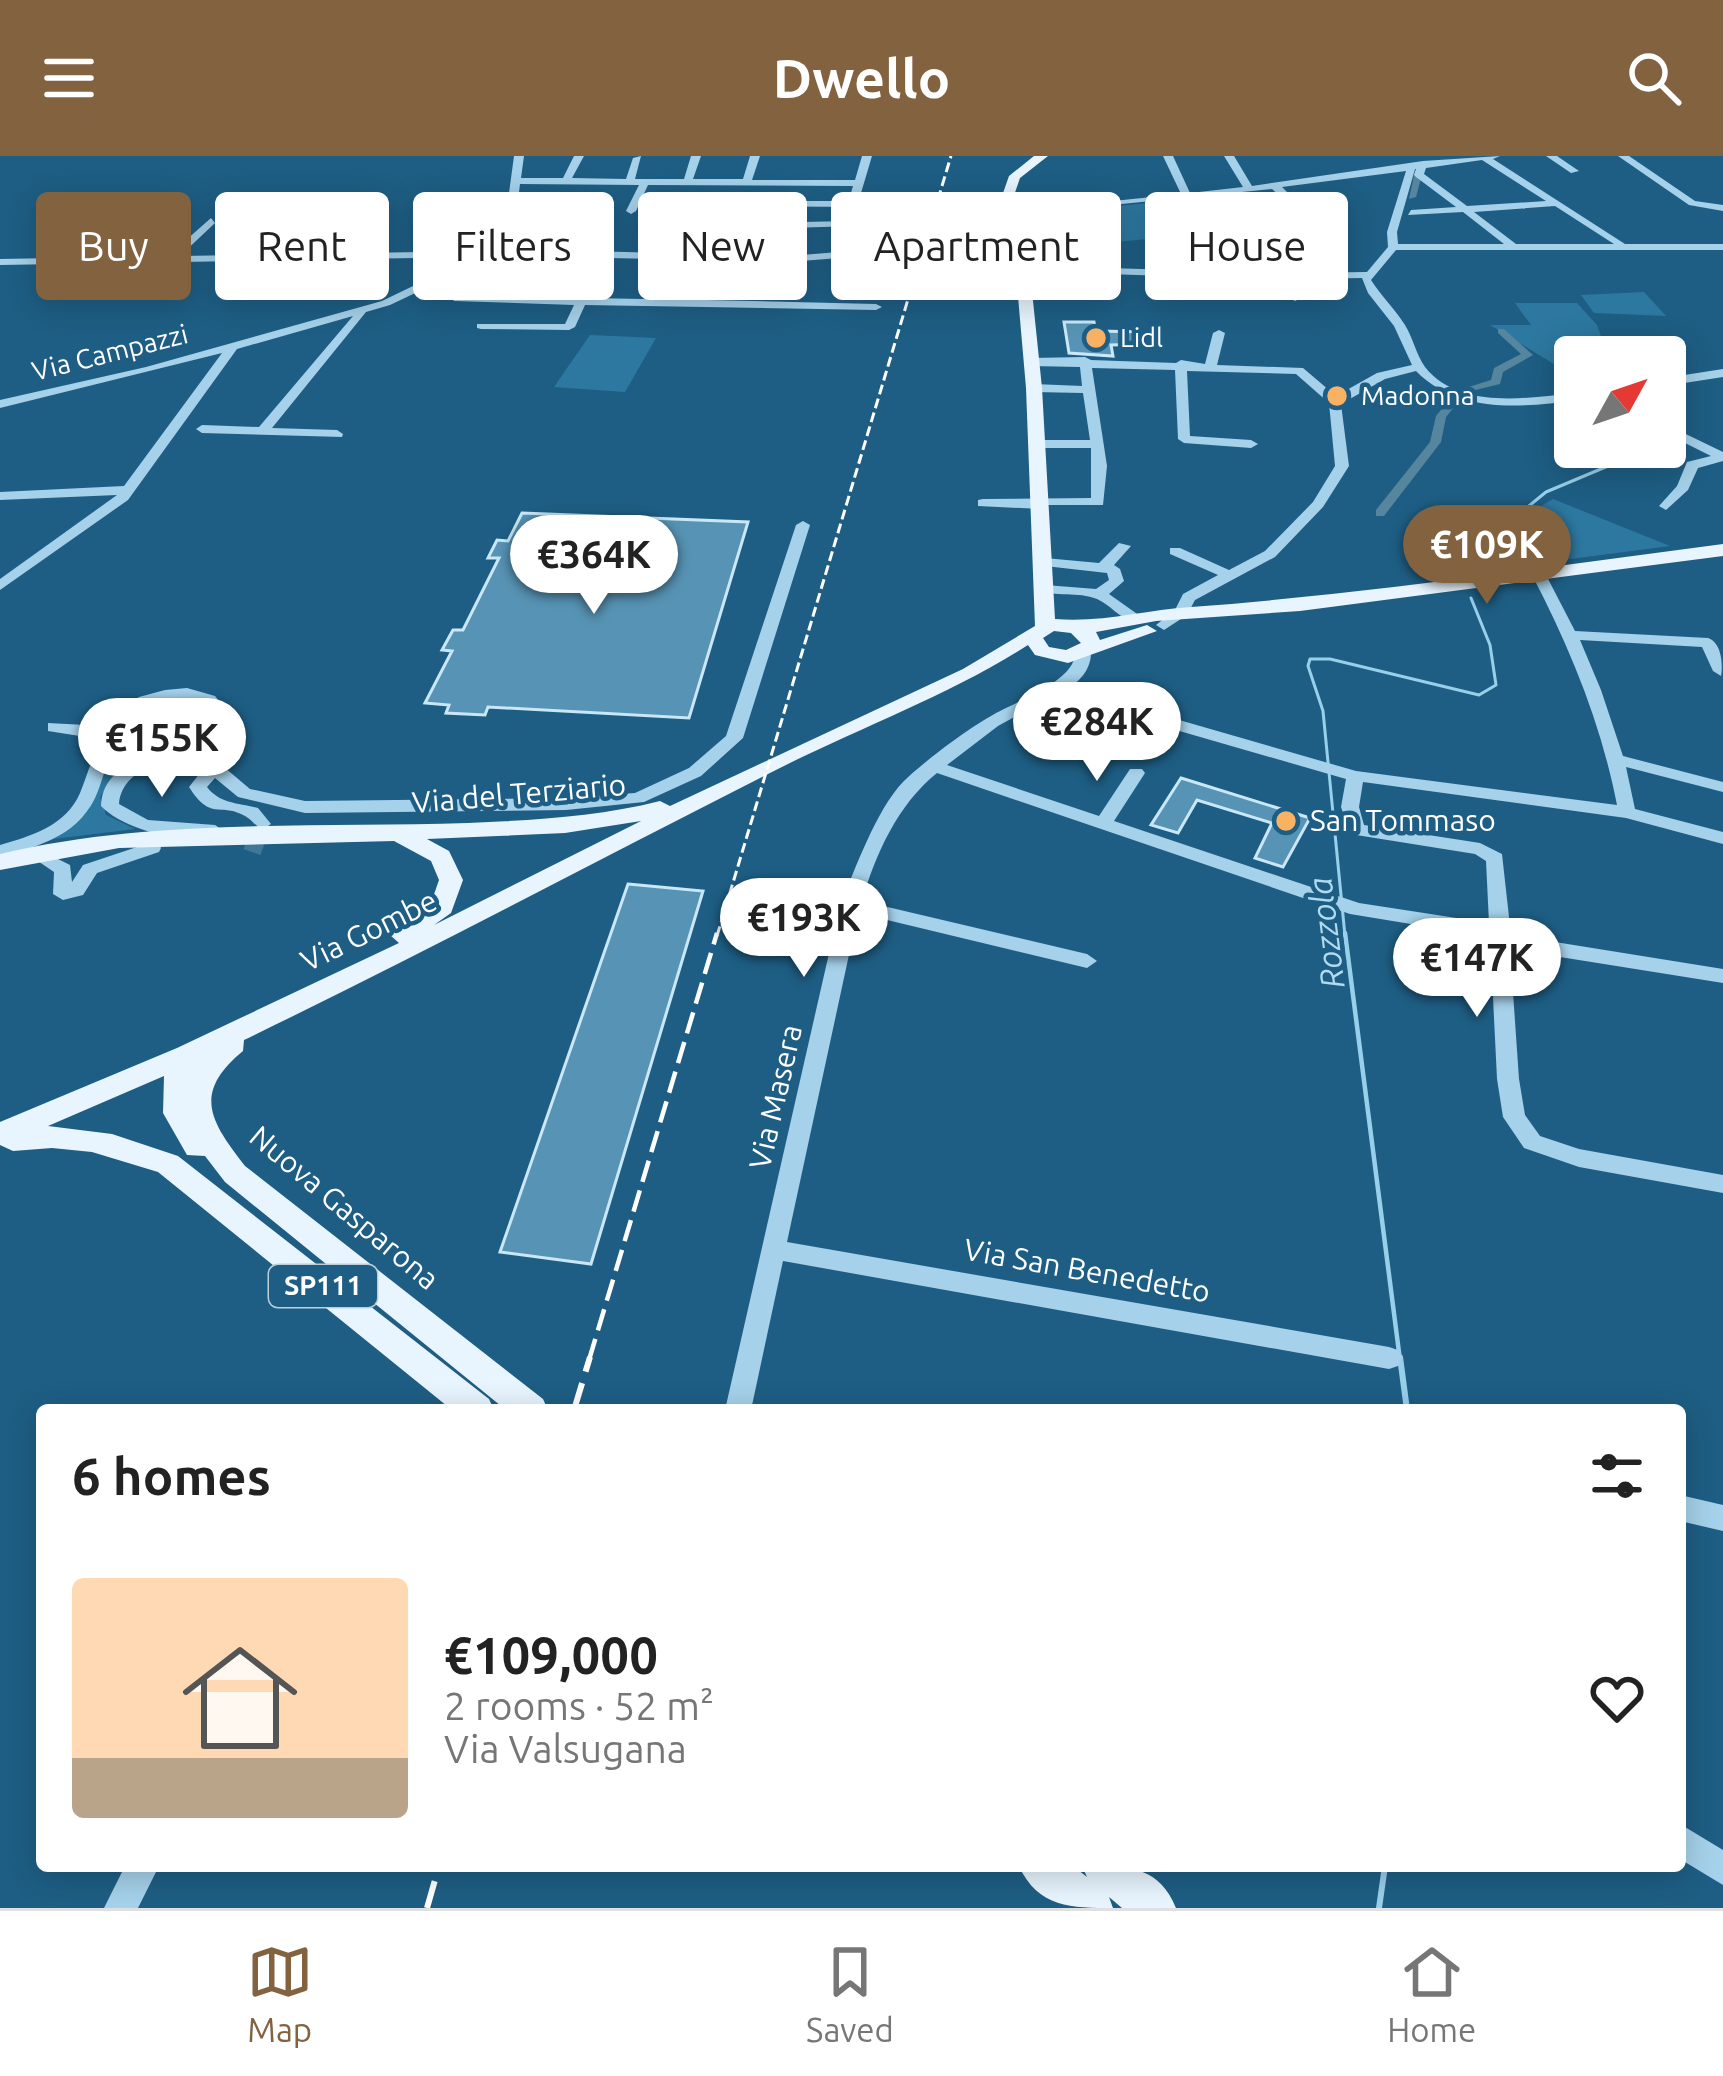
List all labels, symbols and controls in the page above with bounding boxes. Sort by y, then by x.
icon: menu [36,45,102,111]
icon: search [1621,45,1687,111]
text: Dwello [773,48,950,108]
chip: Buy [36,192,191,300]
chip: Rent [215,192,389,300]
chip: Filters [413,192,614,300]
chip: New [638,192,807,300]
chip: Apartment [831,192,1121,300]
chip: House [1145,192,1348,300]
street label: Via Campazzi [29,318,191,386]
place label: Lidl [1120,322,1163,352]
marker: Lidl [1083,325,1109,351]
north arrow [1554,336,1686,468]
map controls [1554,336,1686,468]
place label: Madonna [1361,380,1475,410]
marker: Madonna [1324,383,1350,409]
pin: €109K [1403,505,1571,607]
pin: €364K [510,515,678,617]
text: €109K [1430,522,1544,565]
text: €364K [537,532,651,575]
pin: €284K [1013,682,1181,784]
pin: €155K [78,698,246,800]
text: €284K [1040,699,1154,742]
text: €155K [105,715,219,758]
street label: Via del Terziario [411,767,627,819]
place label: San Tommaso [1310,803,1496,837]
marker: San Tommaso [1273,808,1299,834]
water label: Rozzola [1300,875,1351,991]
pin: €193K [720,878,888,980]
street label: Via Gombe [295,883,442,978]
text: €193K [747,895,861,938]
pin: €147K [1393,918,1561,1020]
text: €147K [1420,935,1534,978]
street label: Via Masera [742,1021,808,1172]
street label: Nuova Gasparona [243,1118,446,1296]
street label: Via San Benedetto [961,1232,1213,1308]
road number: SP111 [269,1265,377,1307]
icon: filters [1584,1443,1650,1509]
text: 6 homes [72,1447,271,1505]
icon: home [168,1626,312,1770]
text: €109,000 [444,1626,658,1684]
icon: heart [1584,1665,1650,1731]
text: 2 rooms · 52 m² [444,1684,714,1727]
text: Via Valsugana [444,1727,687,1770]
tab: Map [247,1939,313,2048]
tab: Saved [806,1939,894,2048]
tab: Home [1387,1939,1476,2048]

